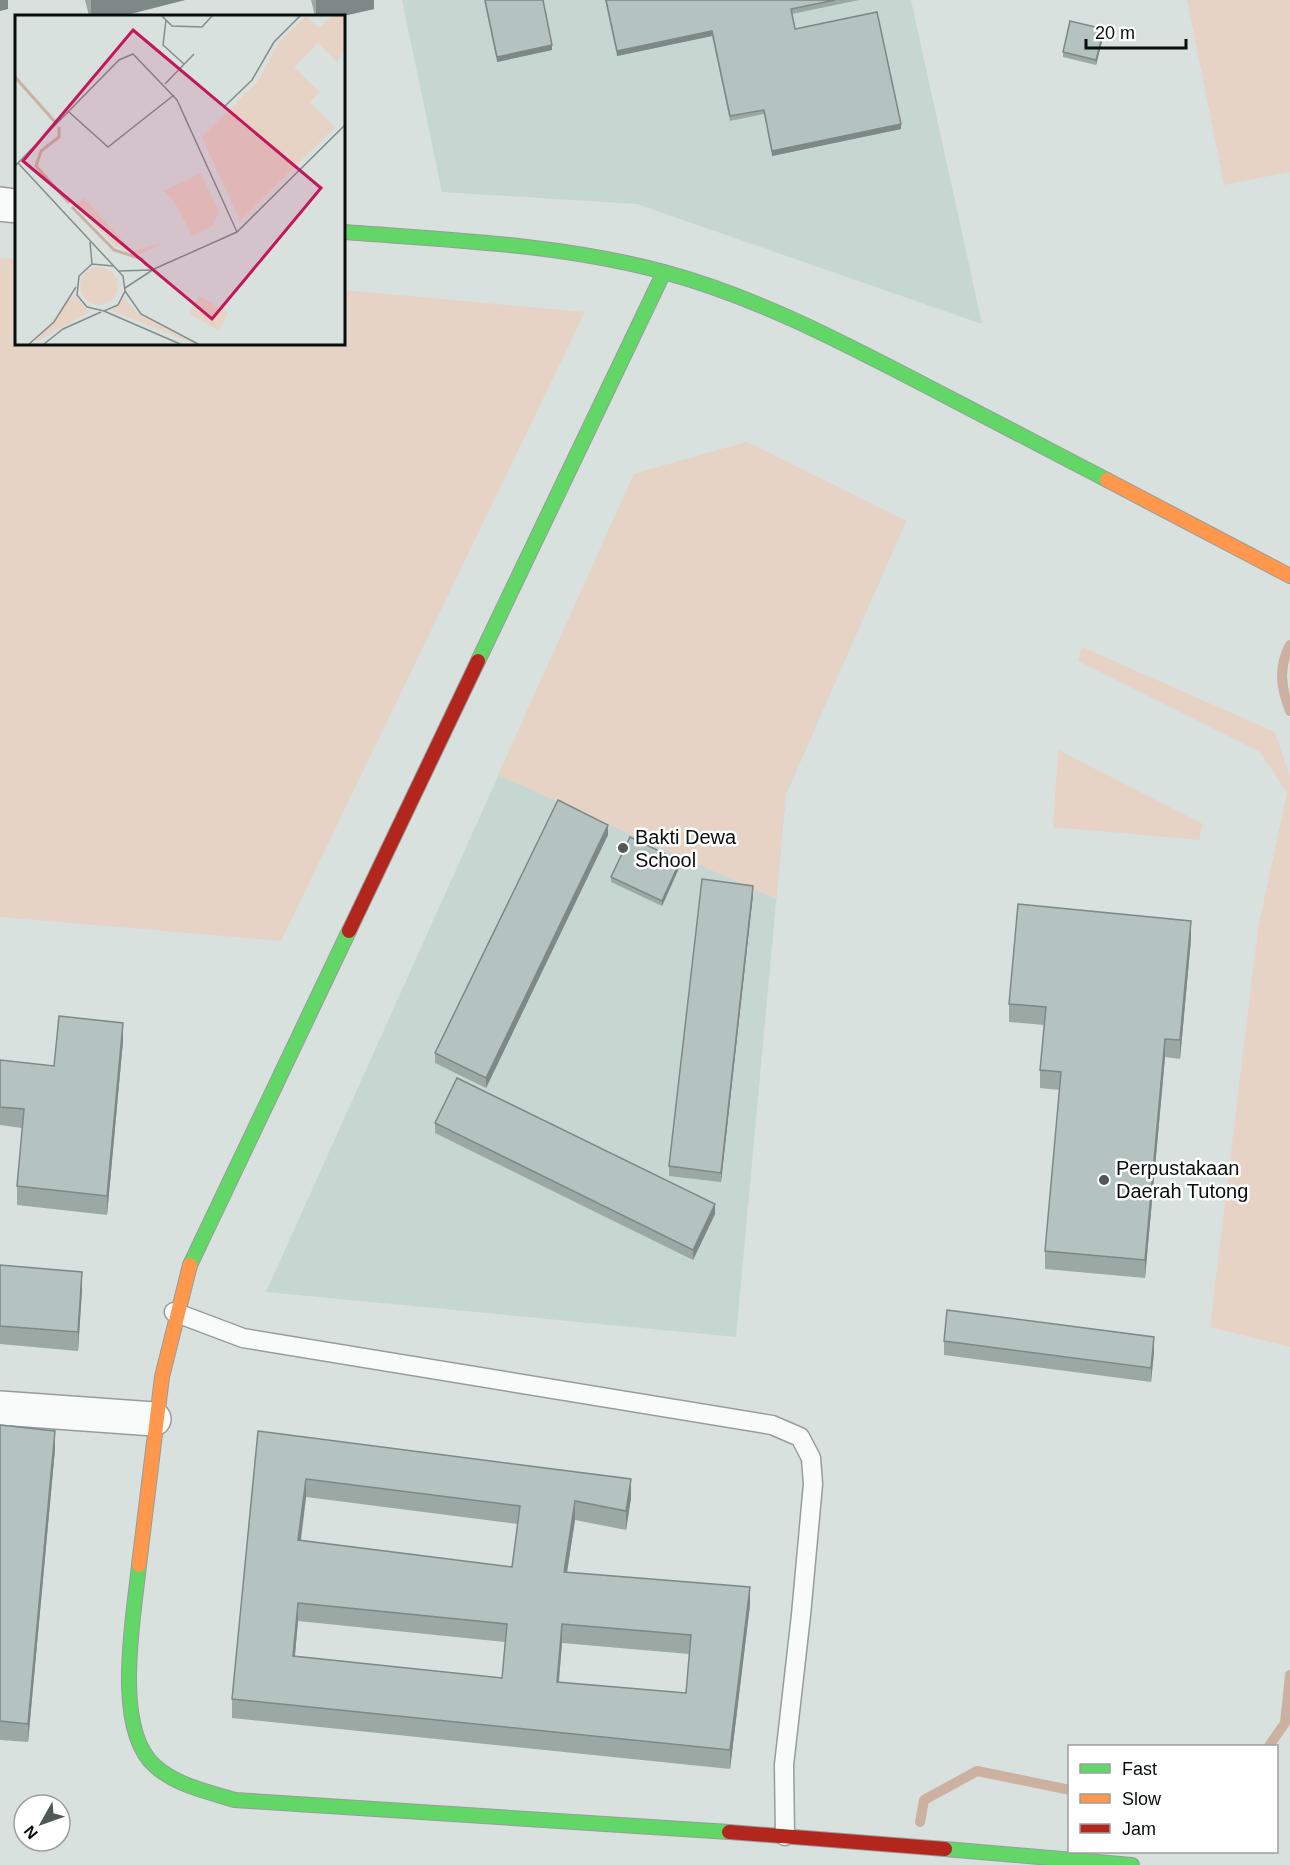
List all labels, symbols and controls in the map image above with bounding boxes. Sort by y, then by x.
scale bar [1086,12,1186,50]
inset map [15,15,345,345]
text: 20 m [1095,23,1135,43]
place label: Bakti Dewa School [635,826,737,871]
marker: Bakti Dewa School [616,841,630,855]
place label: Perpustakaan Daerah Tutong [1116,1157,1248,1202]
marker: Perpustakaan Daerah Tutong [1097,1173,1111,1187]
legend [1068,1745,1278,1853]
text: Fast [1122,1759,1157,1779]
text: Slow [1122,1789,1162,1809]
north arrow [12,1793,72,1853]
text: Jam [1122,1819,1156,1839]
text: N [21,1822,41,1842]

